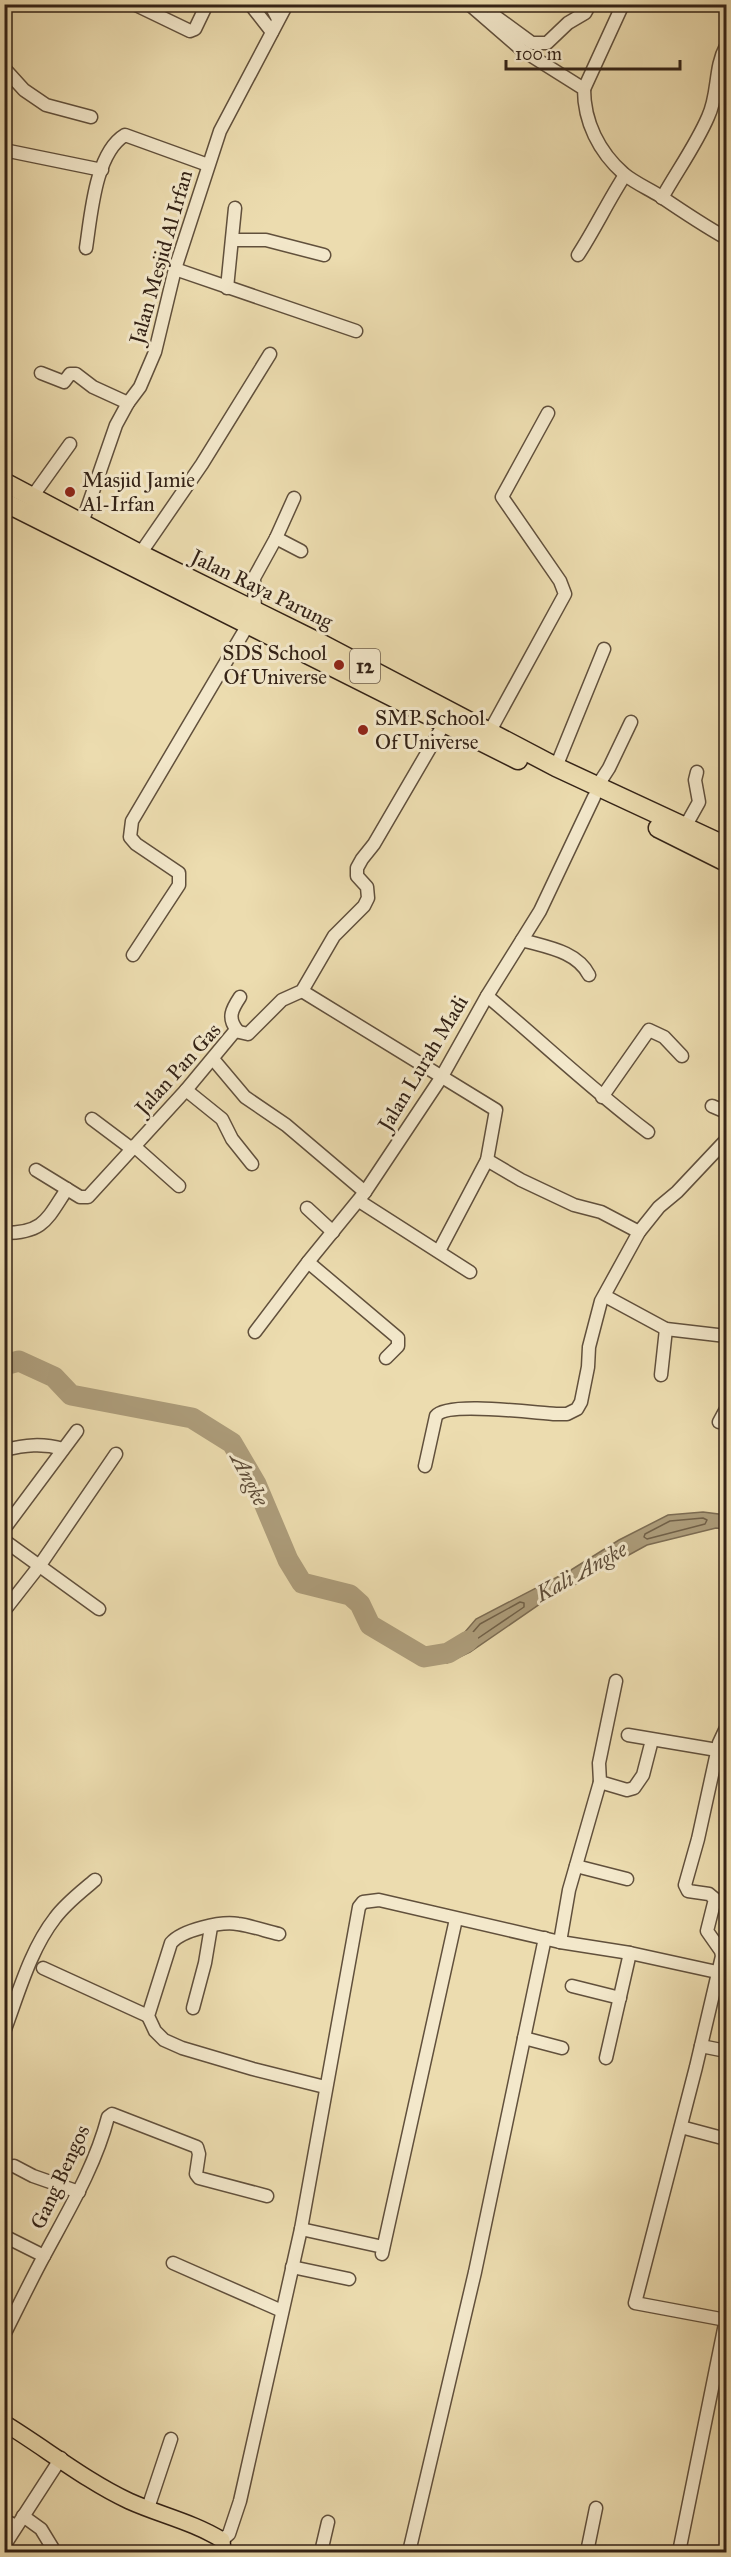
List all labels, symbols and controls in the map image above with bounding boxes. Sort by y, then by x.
scale bar [506,33,680,71]
text: 100 m [515,43,562,65]
street label: Jalan Mesjid Al Irfan [123,167,198,349]
place label: Masjid Jamie Al-Irfan [81,467,195,517]
marker: Masjid Jamie Al-Irfan [63,485,77,499]
street label: Jalan Raya Parung [185,543,337,635]
place label: SDS School Of Universe [222,640,327,690]
road number: 12 [350,649,380,683]
marker: SDS School Of Universe [332,658,346,672]
place label: SMP School Of Universe [375,705,485,755]
marker: SMP School Of Universe [356,723,370,737]
street label: Jalan Lurah Madi [371,990,474,1137]
street label: Jalan Pan Gas [128,1017,226,1122]
water label: Angke [224,1446,275,1511]
water label: Kali Angke [530,1535,632,1608]
street label: Gang Bengos [25,2121,95,2233]

